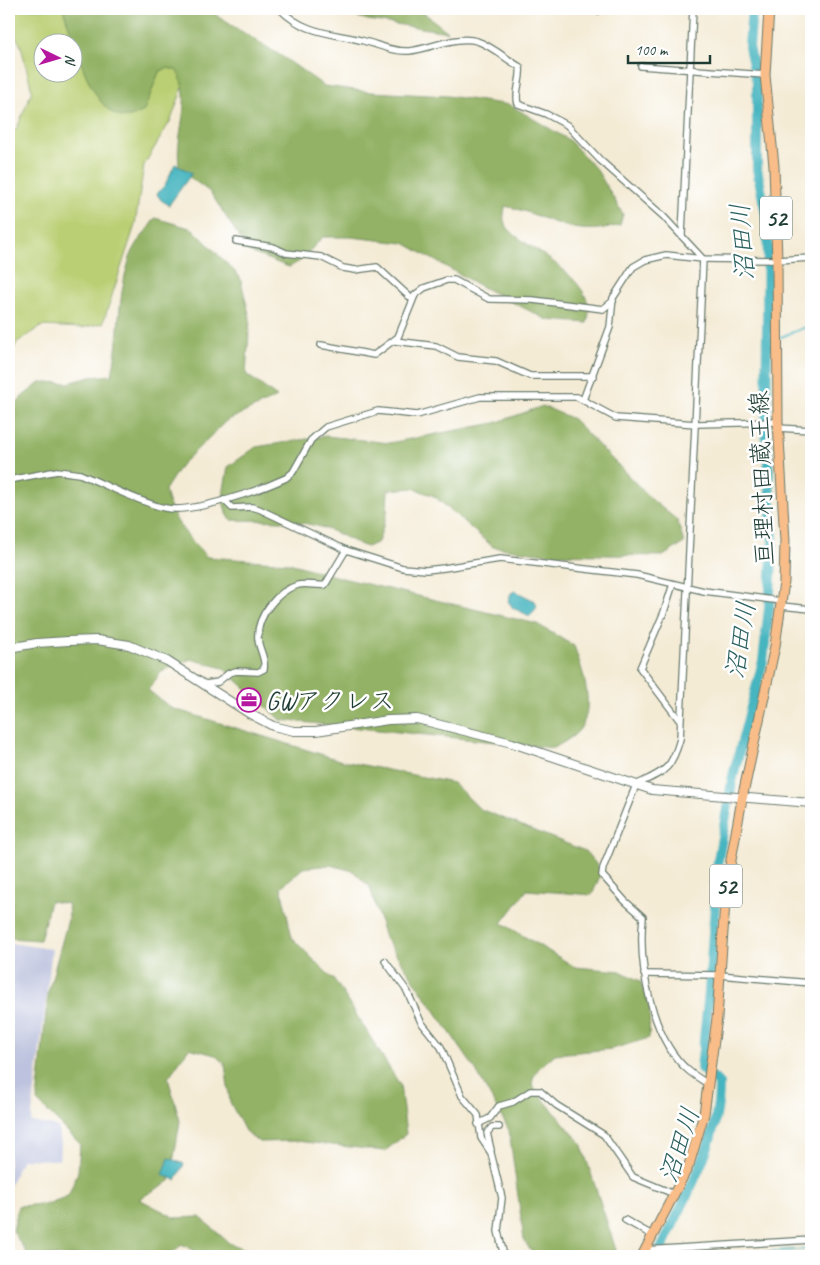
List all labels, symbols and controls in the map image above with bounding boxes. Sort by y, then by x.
north arrow [32,32,82,82]
scale bar [628,32,710,64]
text: 100 m [635,41,669,60]
text: N [61,54,79,66]
road number: 52 [760,197,792,240]
water label: 沼田川 [723,202,762,282]
street label: 亘理村田蔵王線 [743,390,781,566]
water label: 沼田川 [718,599,763,681]
place label: GWアクレス [266,685,395,717]
office icon: GWアクレス [236,687,262,713]
road number: 52 [710,864,742,908]
water label: 沼田川 [652,1103,707,1187]

